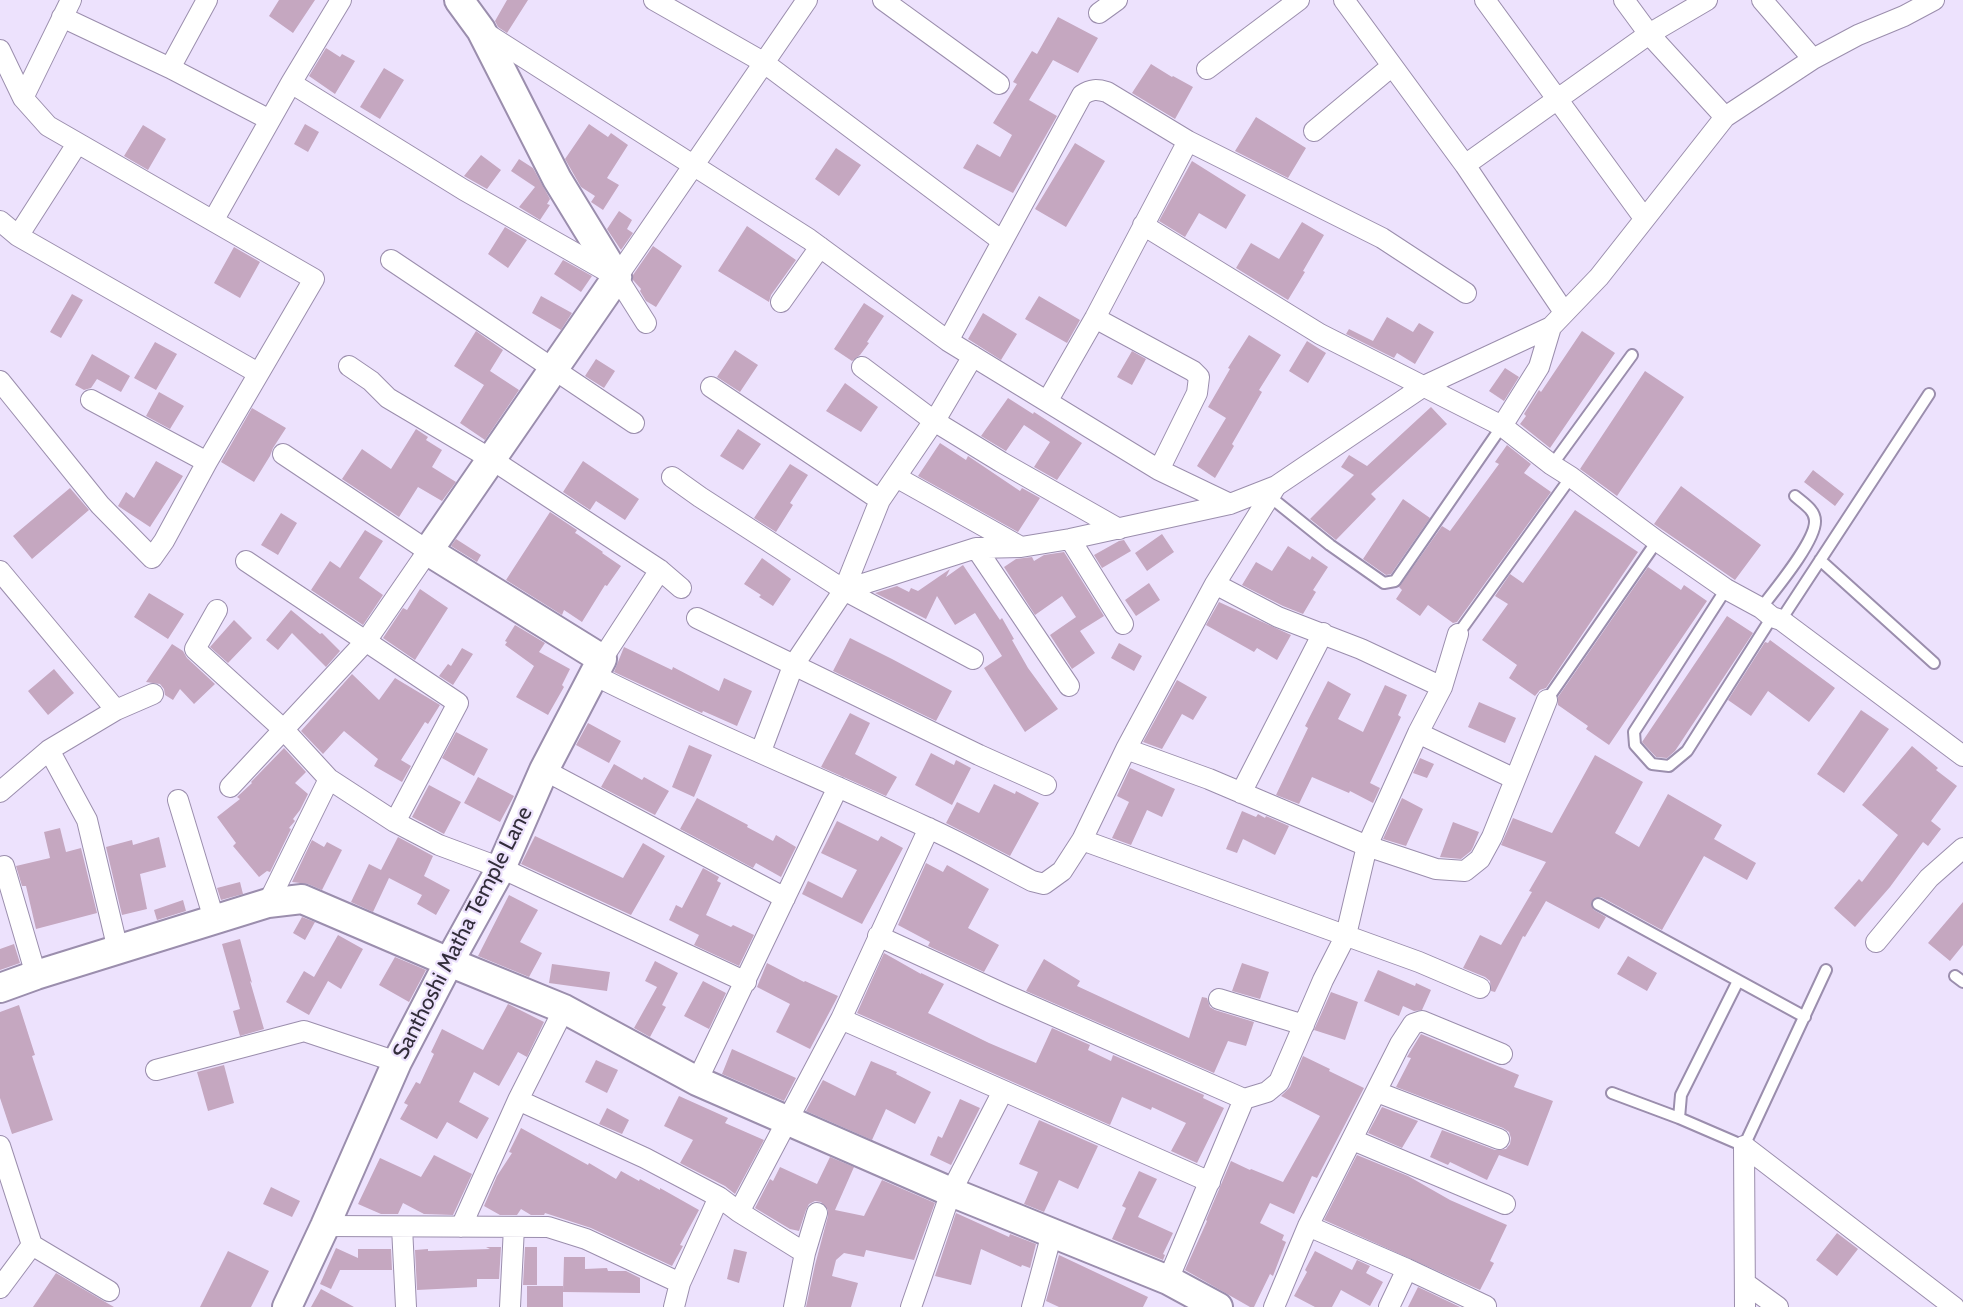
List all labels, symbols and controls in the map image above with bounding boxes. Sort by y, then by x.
street label: Santhoshi Matha Temple Lane [388,802,538,1064]

